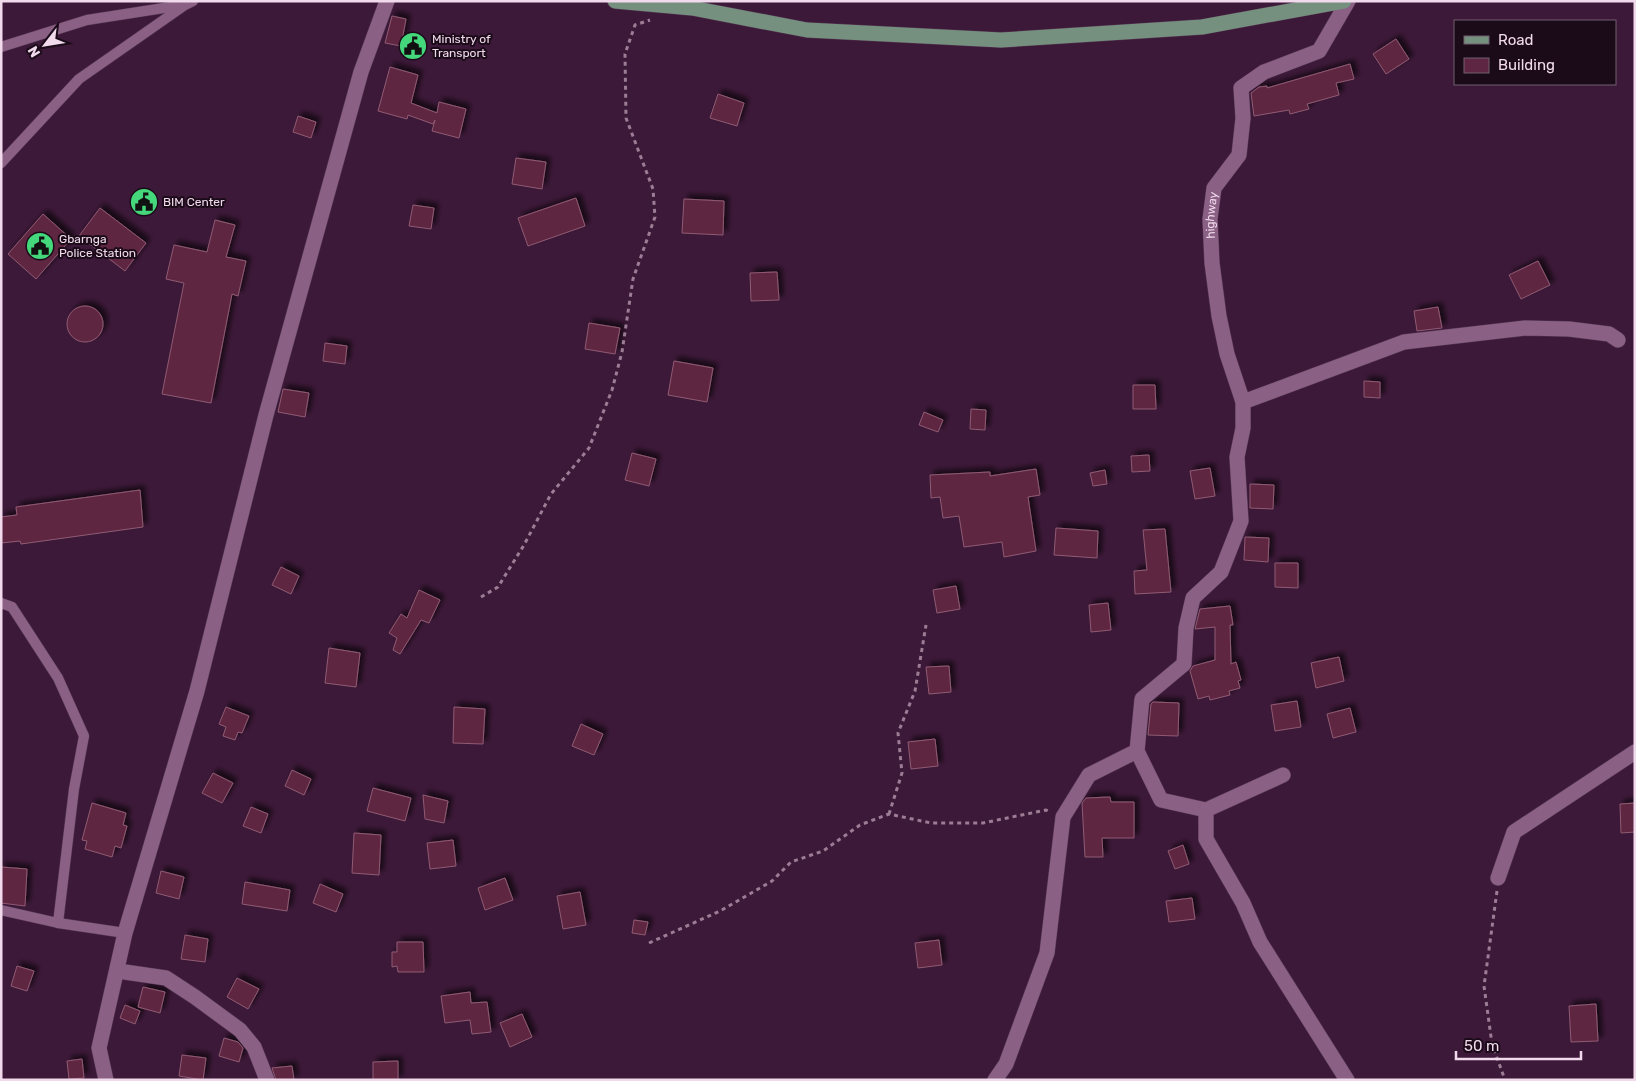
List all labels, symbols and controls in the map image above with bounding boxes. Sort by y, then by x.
north arrow [20,20,70,70]
legend [1454,20,1616,85]
public building icon: Ministry of Transport [398,31,428,61]
text: Road [1498,31,1534,49]
place label: Ministry of Transport [432,32,491,60]
text: N [24,43,44,60]
text: Building [1498,56,1555,74]
public building icon: BIM Center [129,187,159,217]
street label: highway [1203,191,1220,239]
place label: BIM Center [163,195,225,209]
public building icon: Gbarnga Police Station [25,231,55,261]
place label: Gbarnga Police Station [59,232,136,260]
scale bar [1456,1028,1581,1060]
text: 50 m [1464,1037,1499,1055]

